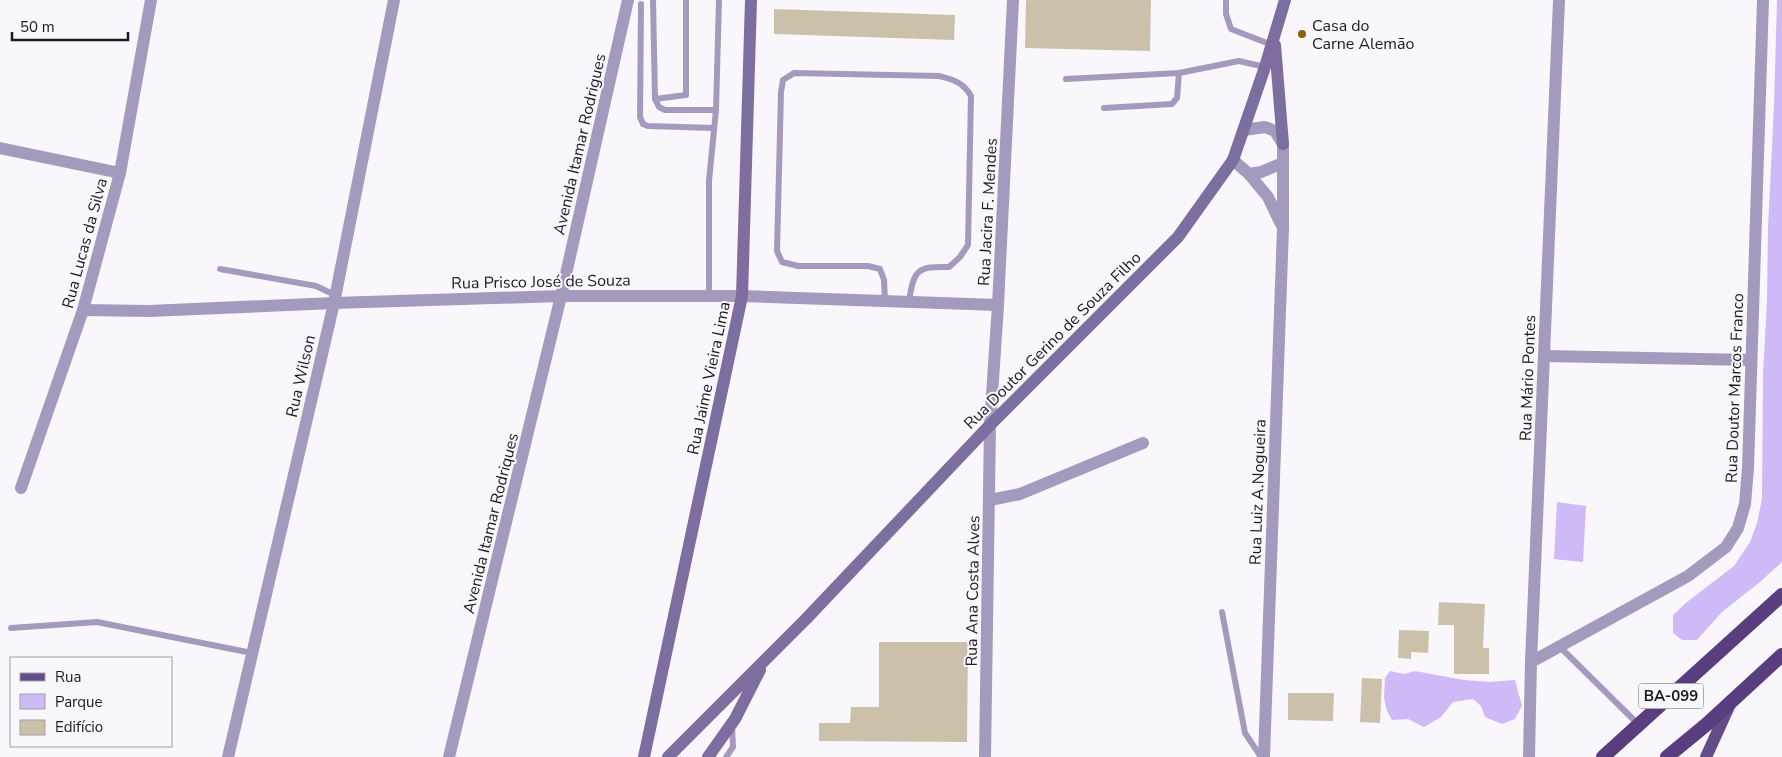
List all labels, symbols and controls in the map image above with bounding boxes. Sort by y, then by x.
scale bar [12,10,129,42]
place label: Casa do Carne Alemão [1312,15,1414,55]
text: 50 m [20,17,55,37]
marker: Casa do Carne Alemão [1296,28,1308,40]
street label: Avenida Itamar Rodrigues [548,51,612,237]
street label: Rua Jacira F. Mendes [973,137,1003,287]
street label: Rua Lucas da Silva [57,176,113,311]
street label: Rua Doutor Gerino de Souza Filho [959,247,1146,434]
street label: Rua Prisco José de Souza [451,269,631,295]
street label: Rua Doutor Marcos Franco [1721,293,1749,483]
street label: Rua Jaime Vieira Lima [682,300,736,457]
street label: Rua Mário Pontes [1515,315,1541,442]
street label: Rua Wilson [281,333,321,420]
street label: Rua Luiz A.Nogueira [1244,419,1272,565]
street label: Avenida Itamar Rodriques [458,431,524,616]
street label: Rua Ana Costa Alves [961,515,985,667]
legend [10,657,172,747]
text: Rua [55,667,81,687]
road number: BA-099 [1638,684,1704,708]
text: Parque [55,692,103,712]
text: Edifício [55,717,103,737]

